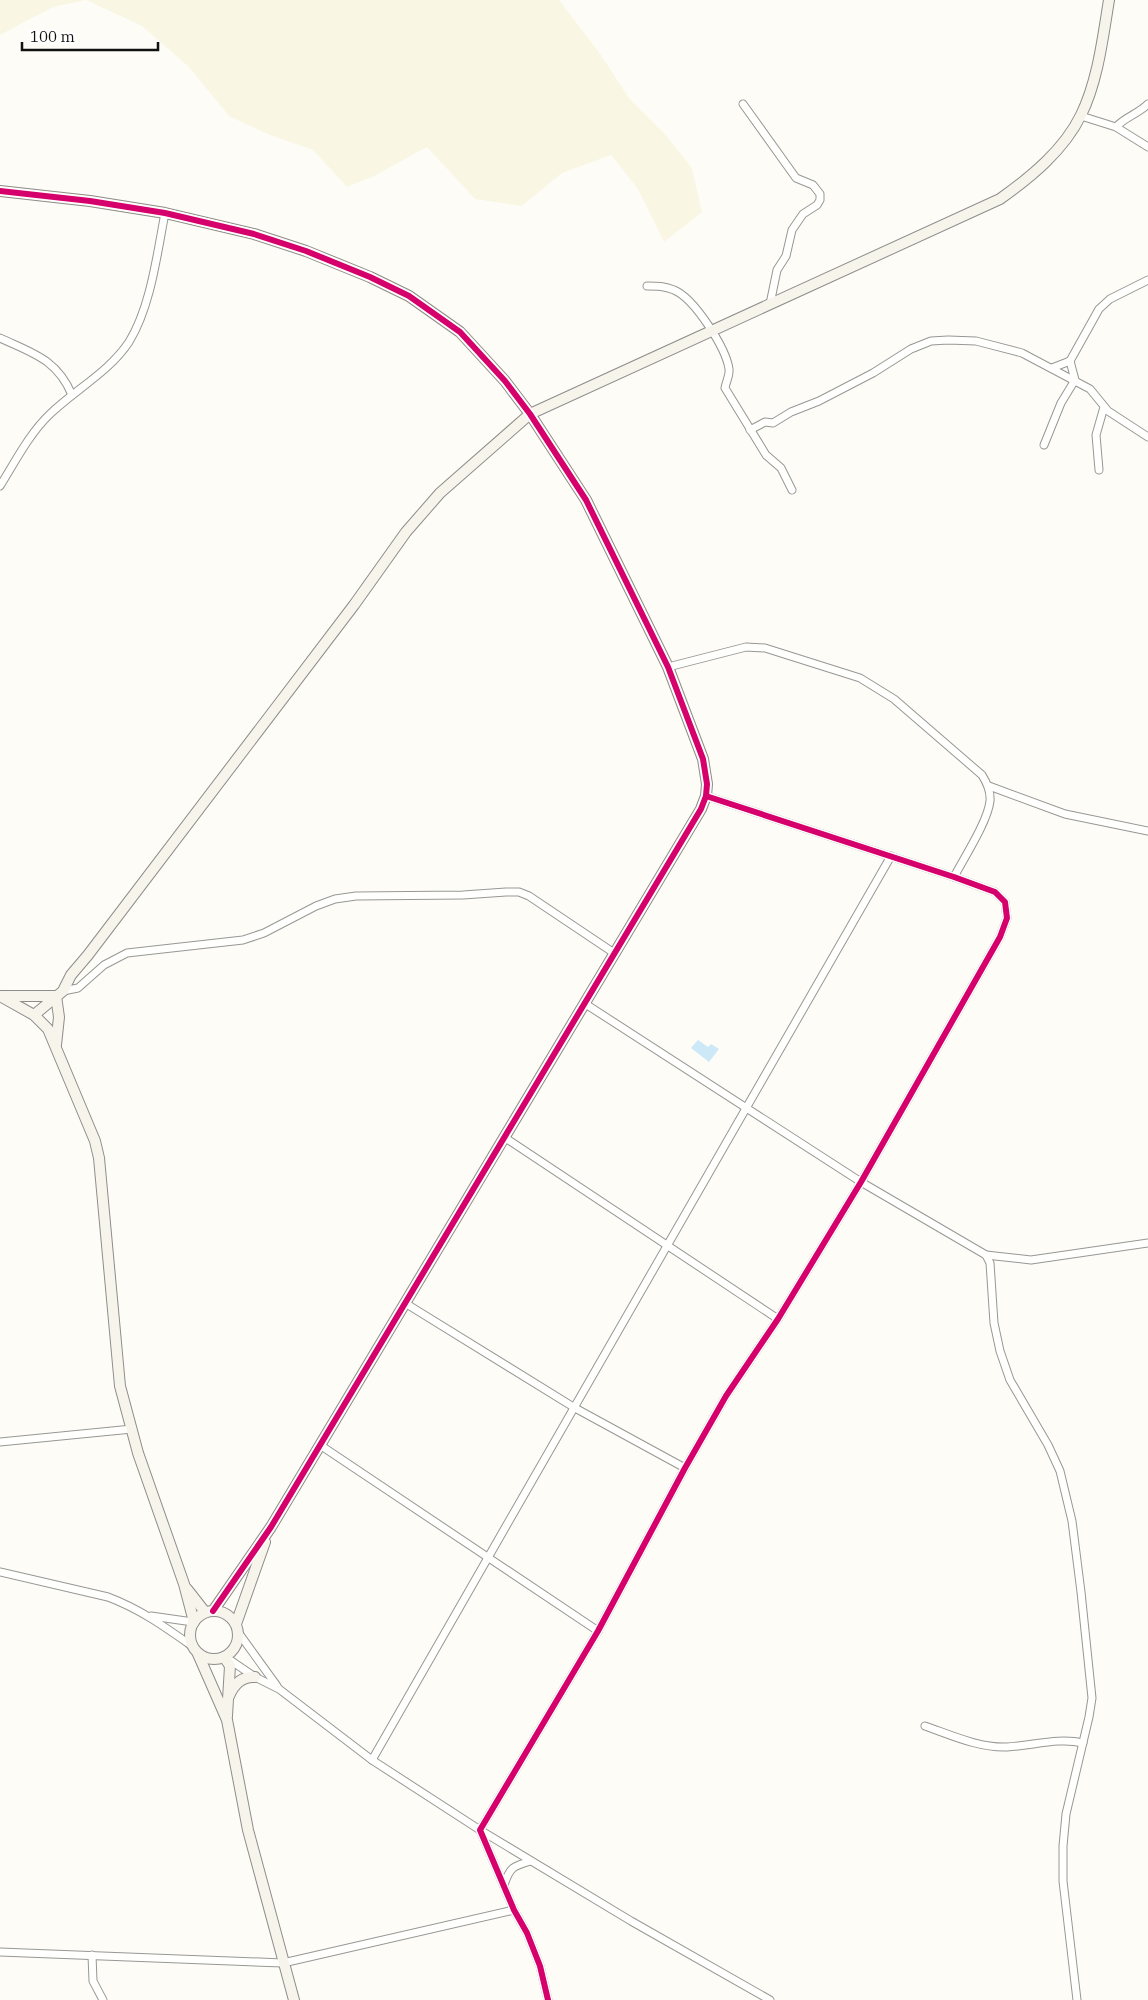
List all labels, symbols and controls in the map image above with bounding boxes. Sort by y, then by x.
scale bar [22,20,159,52]
text: 100 m [30,27,75,46]

